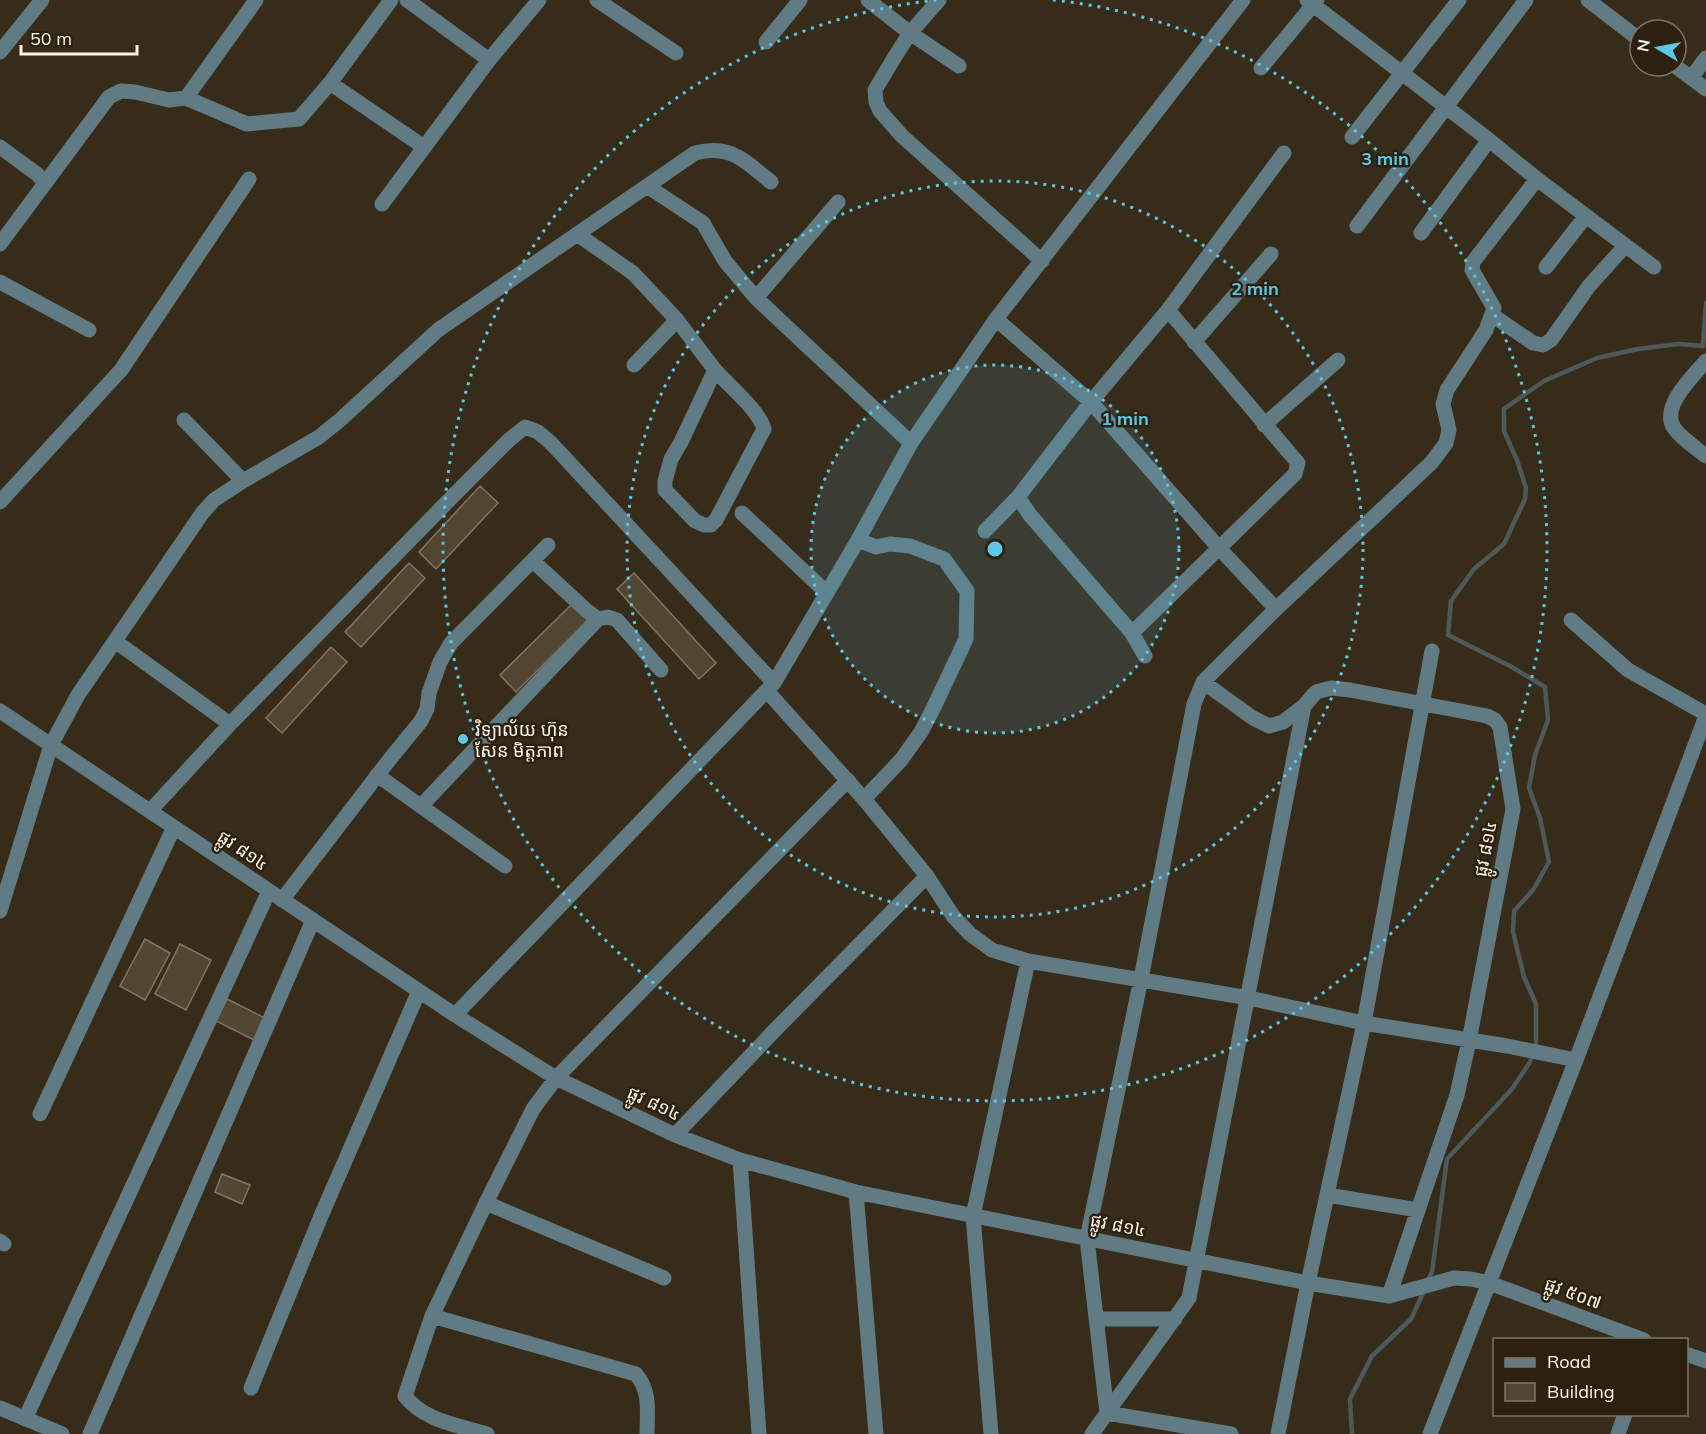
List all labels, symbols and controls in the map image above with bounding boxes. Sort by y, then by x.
scale bar [21,18,136,56]
north arrow [1628,18,1688,78]
text: 50 m [30,27,72,50]
text: N [1632,38,1654,53]
text: 3 min [1361,147,1409,170]
text: 2 min [1231,277,1279,300]
text: 1 min [1101,407,1149,430]
centre of rings [985,539,1005,559]
place label: វិទ្យាល័យ ហ៊ុន សែន មិត្តភាព [474,718,569,762]
marker: វិទ្យាល័យ ហ៊ុន សែន មិត្តភាព [456,732,470,746]
street label: ផ្លូវ ៨១៤ [1468,819,1507,880]
street label: ផ្លូវ ៨១៤ [210,825,273,880]
street label: ផ្លូវ ៨១៤ [621,1081,684,1130]
street label: ផ្លូវ ៨១៤ [1087,1208,1148,1247]
street label: ផ្លូវ ៥០៧ [1540,1272,1605,1319]
legend [1493,1338,1688,1416]
text: Road [1547,1350,1591,1373]
text: Building [1547,1380,1615,1403]

